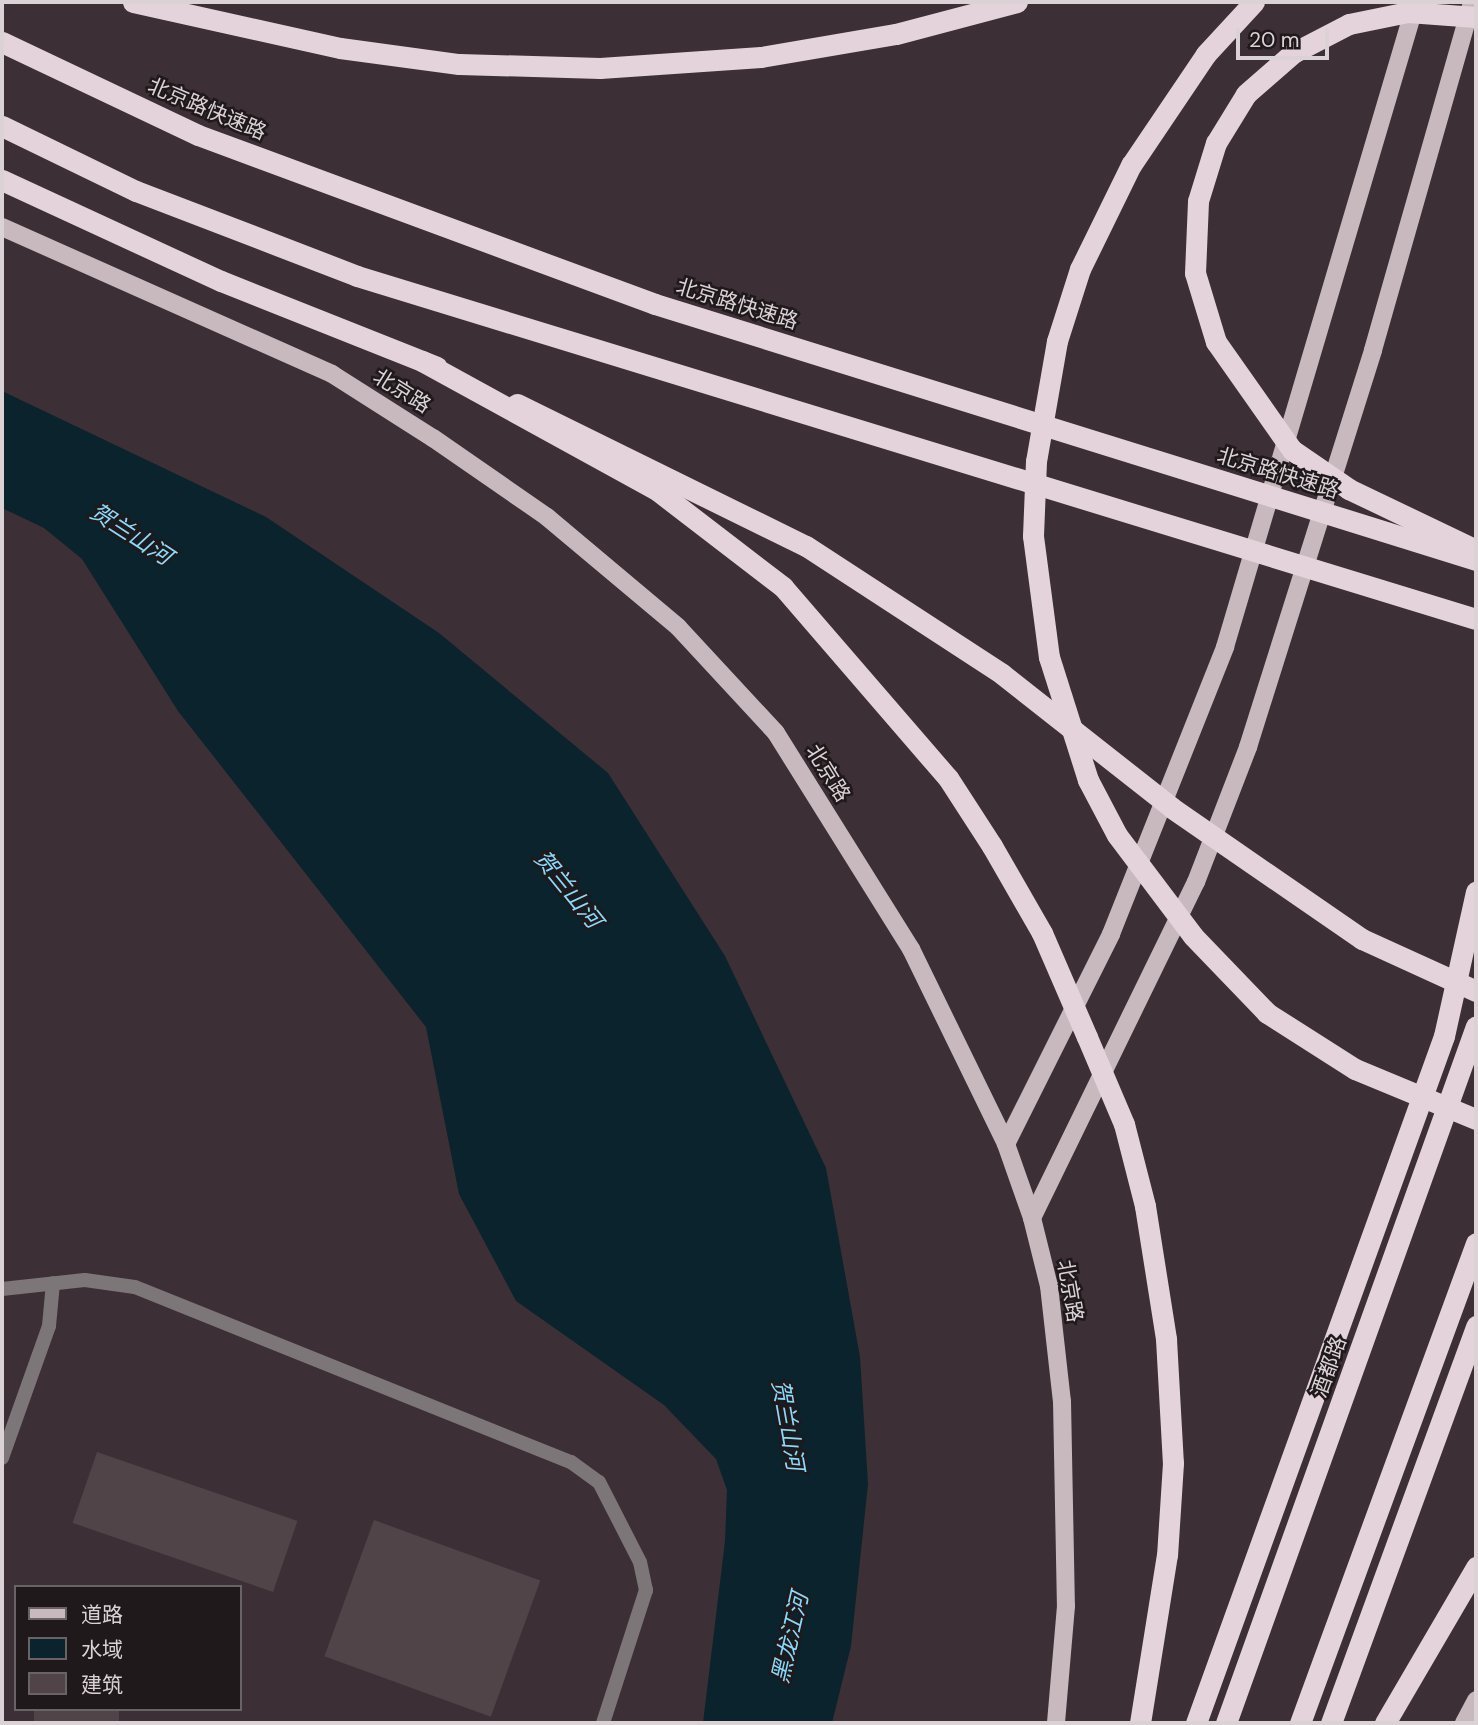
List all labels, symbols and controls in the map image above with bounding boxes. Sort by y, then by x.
scale bar [1240,14,1333,58]
text: 20 m [1249,26,1300,54]
street label: 北京路快速路 [144,73,270,145]
street label: 北京路快速路 [673,274,801,334]
street label: 北京路 [369,364,435,418]
street label: 北京路快速路 [1214,443,1342,503]
water label: 贺兰山河 [85,497,177,571]
street label: 北京路 [801,740,855,806]
water label: 贺兰山河 [528,845,608,933]
street label: 北京路 [1052,1258,1088,1324]
street label: 酒都路 [1306,1333,1352,1401]
water label: 贺兰山河 [766,1377,810,1473]
legend [14,1585,242,1711]
water label: 黑龙江河 [766,1590,814,1686]
text: 道路 [81,1601,123,1629]
text: 水域 [81,1636,123,1664]
text: 建筑 [81,1671,123,1699]

